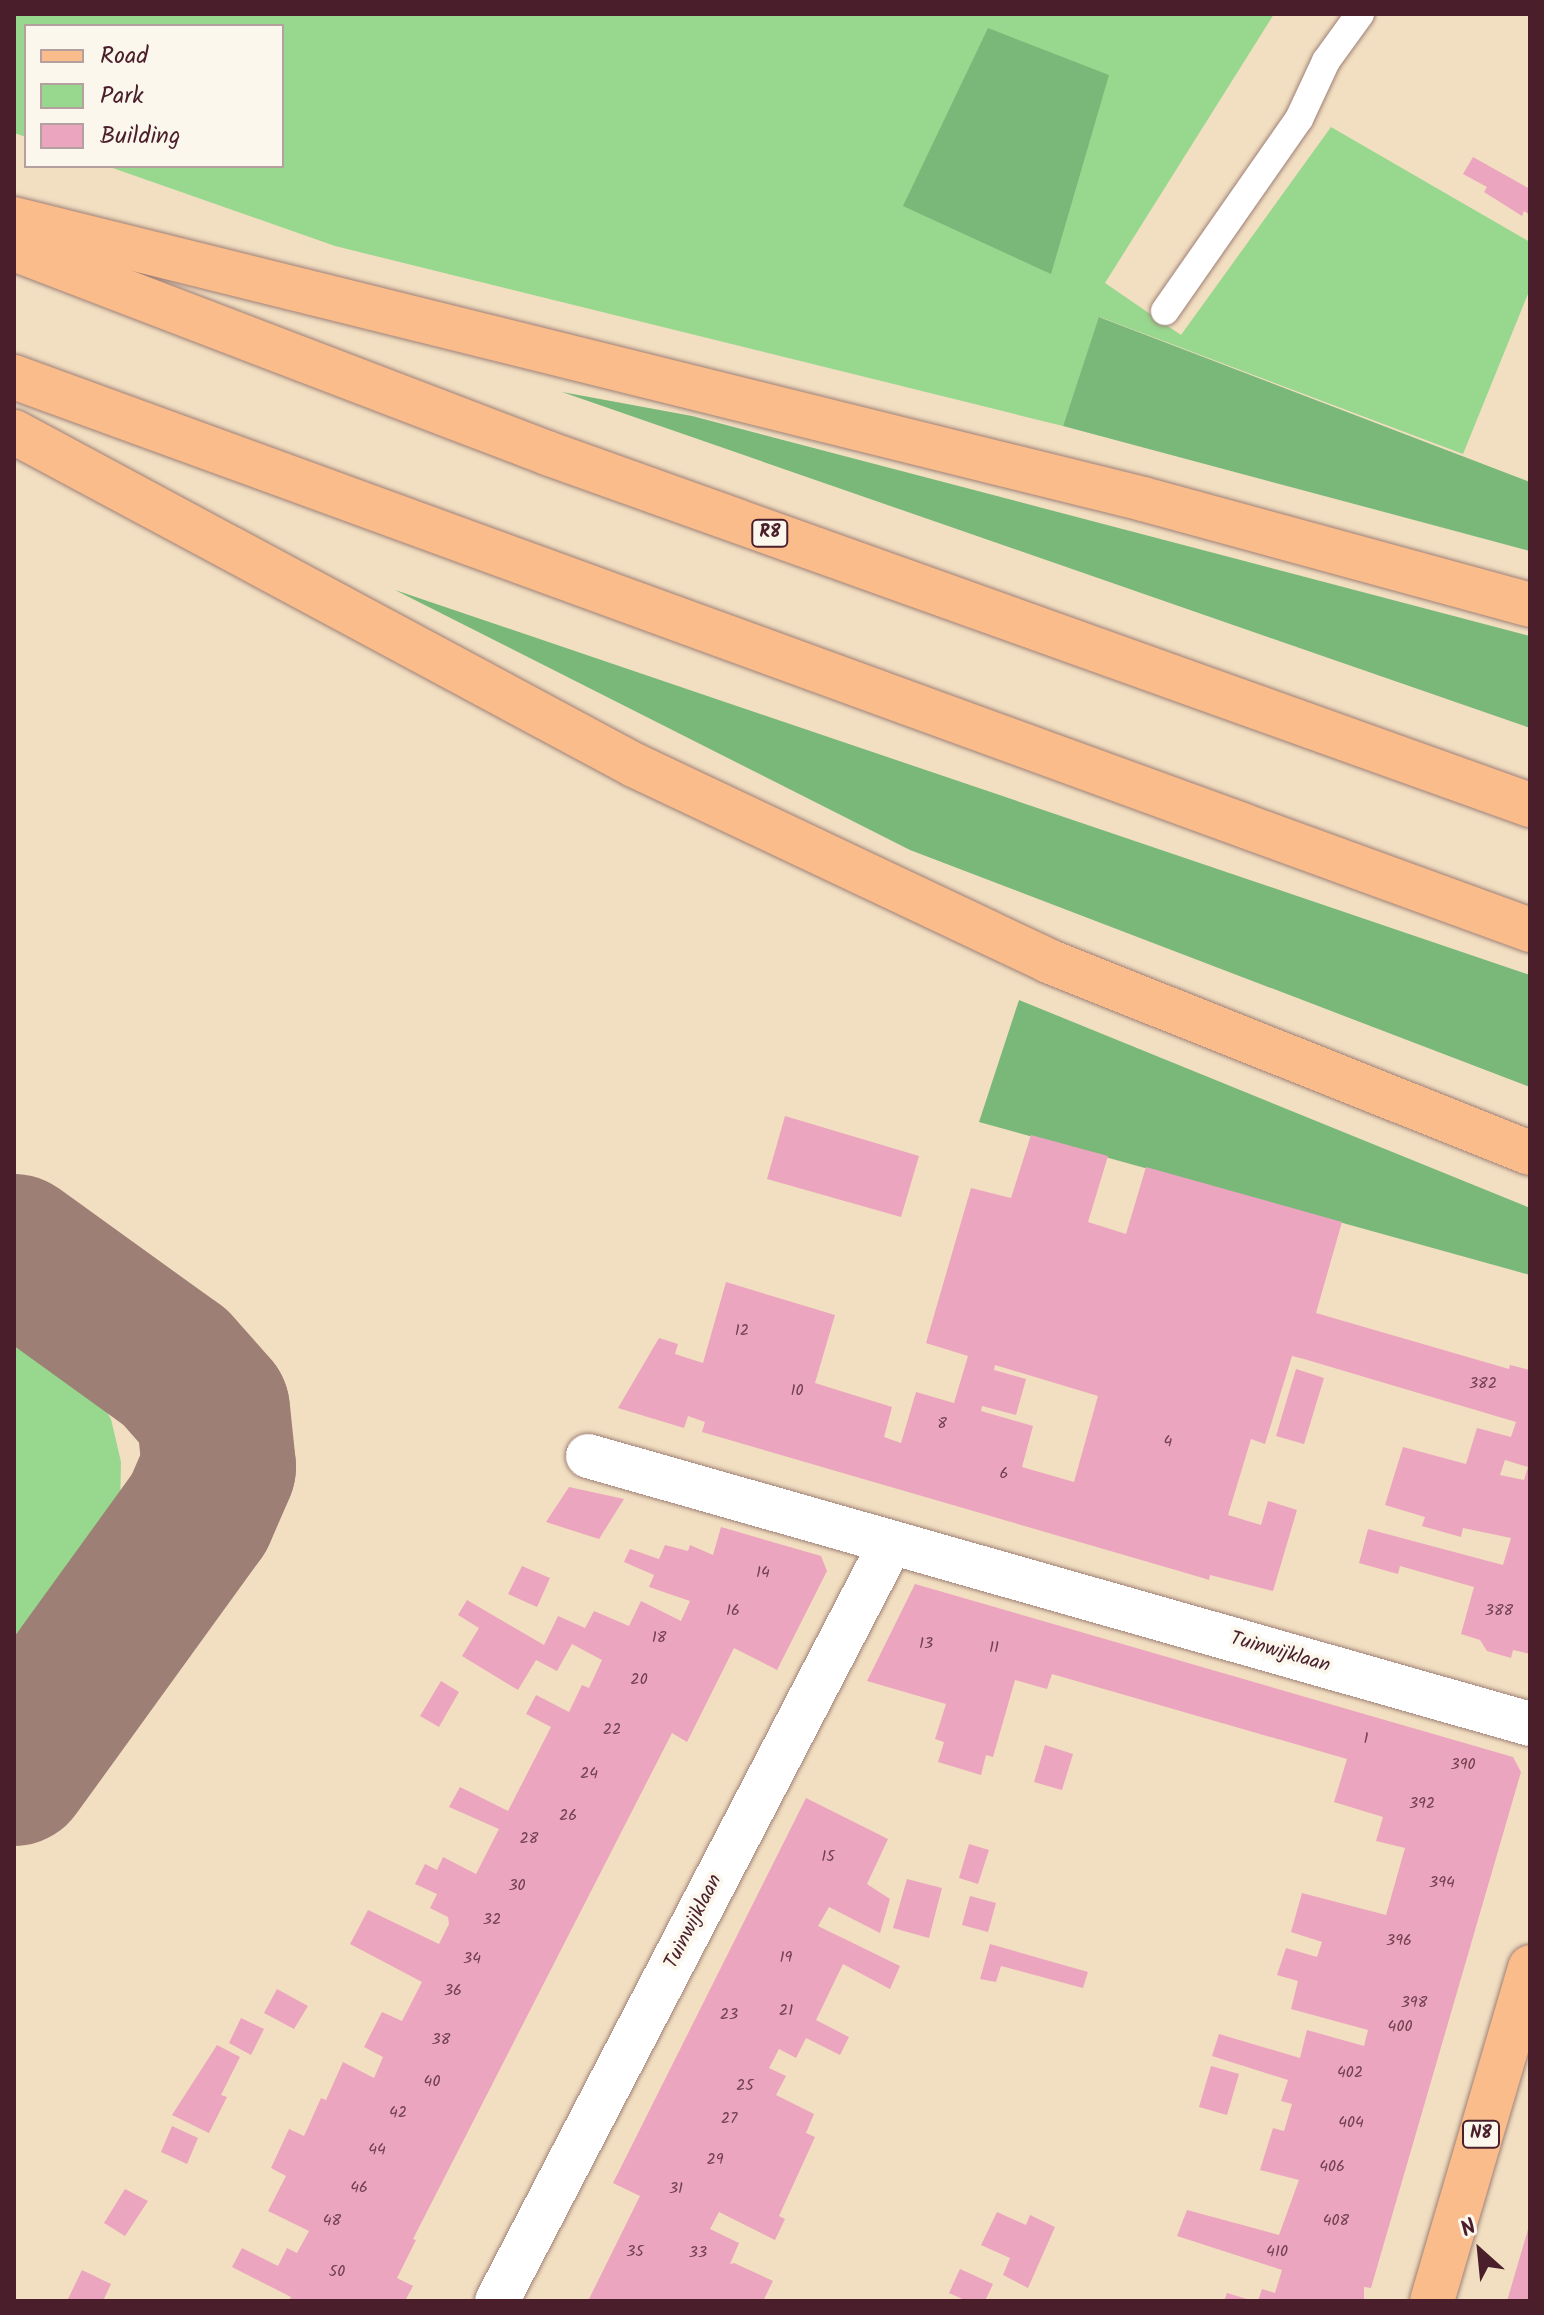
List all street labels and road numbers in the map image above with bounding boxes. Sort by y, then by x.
road number: R8 [750,519,790,547]
street label: Tuinwijklaan [1227,1627,1333,1679]
street label: Tuinwijklaan [660,1871,728,1973]
road number: N8 [1461,2120,1501,2148]

